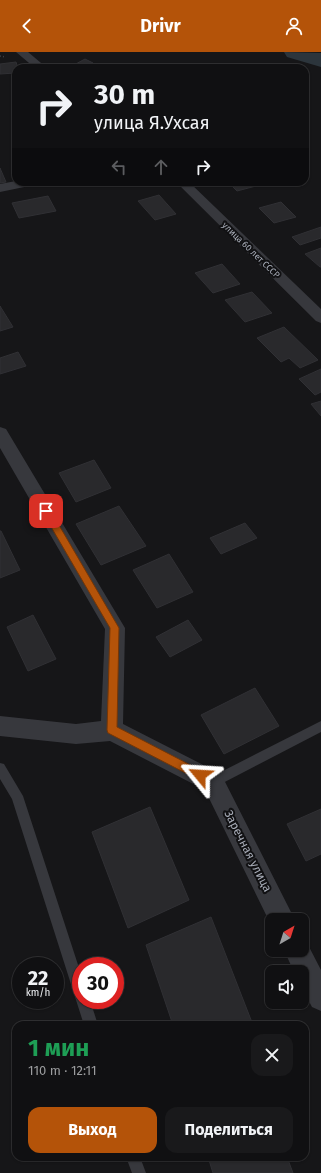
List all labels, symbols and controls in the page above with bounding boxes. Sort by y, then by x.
icon: back [16,15,38,37]
text: Drivr [140,15,181,37]
icon: person [283,15,305,37]
text: 30 m [94,78,155,111]
icon: right [28,80,80,132]
text: улица Я.Ухсая [94,112,210,134]
icon: left [108,156,130,178]
icon: ahead [150,156,172,178]
icon: right [192,156,214,178]
street label: улица 60 лет СССР [220,220,282,280]
pin [29,494,63,528]
icon: arrive [35,500,57,522]
position arrow [179,754,221,796]
street label: Заречная улица [221,808,275,894]
north arrow [265,913,309,957]
map controls [265,913,309,1009]
speed limit sign: 30 [72,957,124,1009]
button: sound [265,965,309,1009]
text: 22 [28,966,48,990]
text: km/h [26,987,50,999]
text: 1 мин [28,1034,89,1062]
button: close [251,1034,293,1076]
text: 110 m · 12:11 [28,1063,97,1078]
button: Выход [28,1107,157,1153]
button: Поделиться [165,1107,293,1153]

